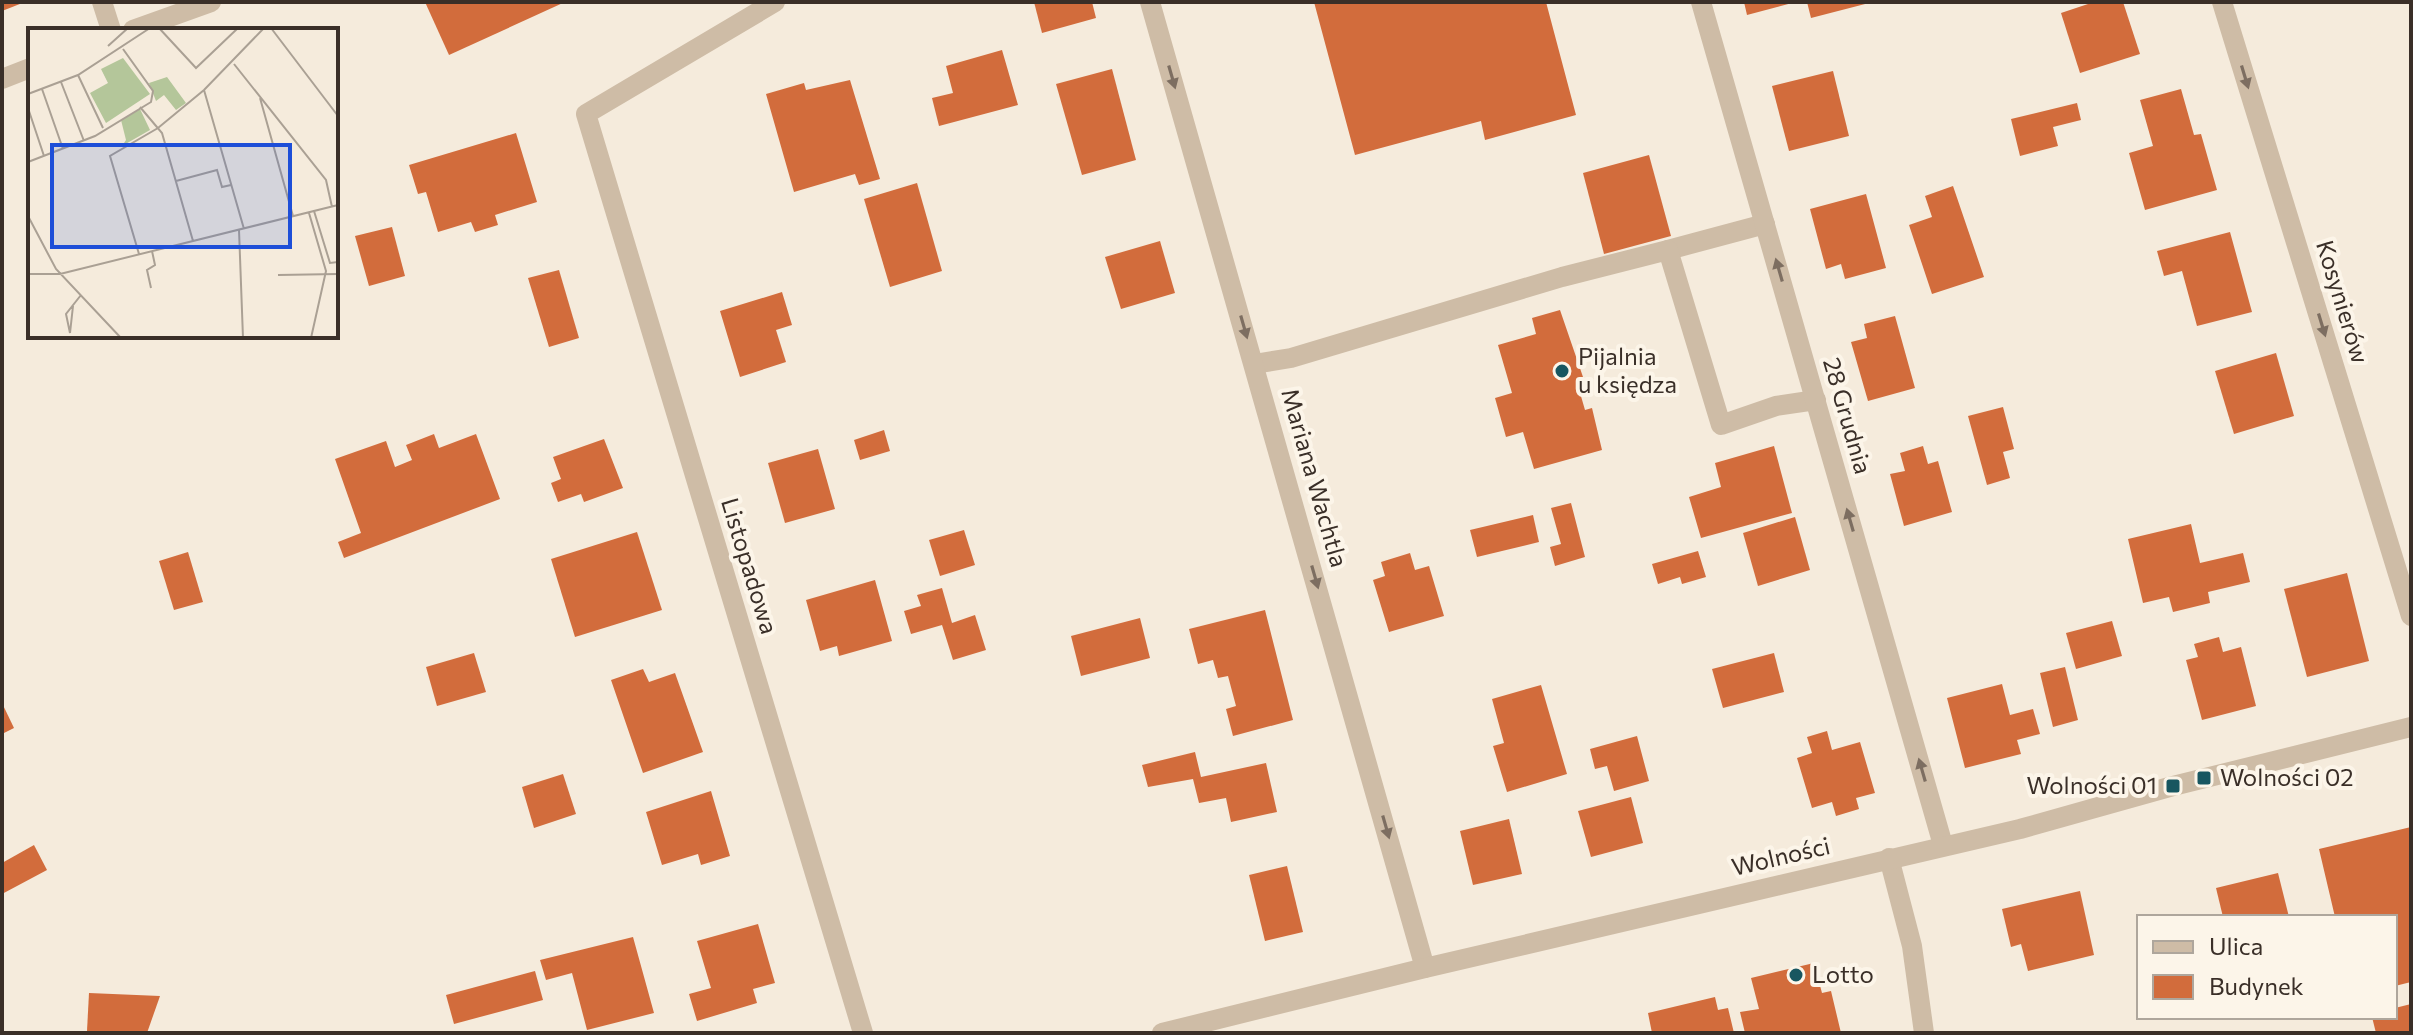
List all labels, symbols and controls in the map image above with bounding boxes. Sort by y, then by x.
inset map [28,28,338,338]
one-way arrow [1166,65,1179,89]
one-way arrow [2239,65,2252,89]
street label: Kosynierów [2311,236,2376,367]
one-way arrow [1772,258,1784,283]
one-way arrow [2316,313,2328,337]
one-way arrow [1238,314,1250,339]
place label: Pijalnia u księdza [1578,341,1677,398]
street label: 28 Grudnia [1818,354,1879,477]
marker: Pijalnia u księdza [1553,362,1571,380]
street label: Mariana Wachtla [1276,385,1355,570]
street label: Listopadowa [716,494,785,637]
one-way arrow [1843,508,1856,532]
one-way arrow [1309,565,1322,589]
one-way arrow [1915,758,1928,782]
place label: Wolności 02 [2220,762,2354,791]
marker: Wolności 02 [2195,769,2213,787]
place label: Wolności 01 [2026,770,2157,799]
marker: Wolności 01 [2164,777,2182,795]
one-way arrow [1381,814,1393,839]
street label: Wolności [1729,830,1833,881]
legend [2137,915,2397,1019]
text: Ulica [2209,931,2263,960]
place label: Lotto [1812,959,1874,988]
marker: Lotto [1787,966,1805,984]
text: Budynek [2209,971,2304,1000]

